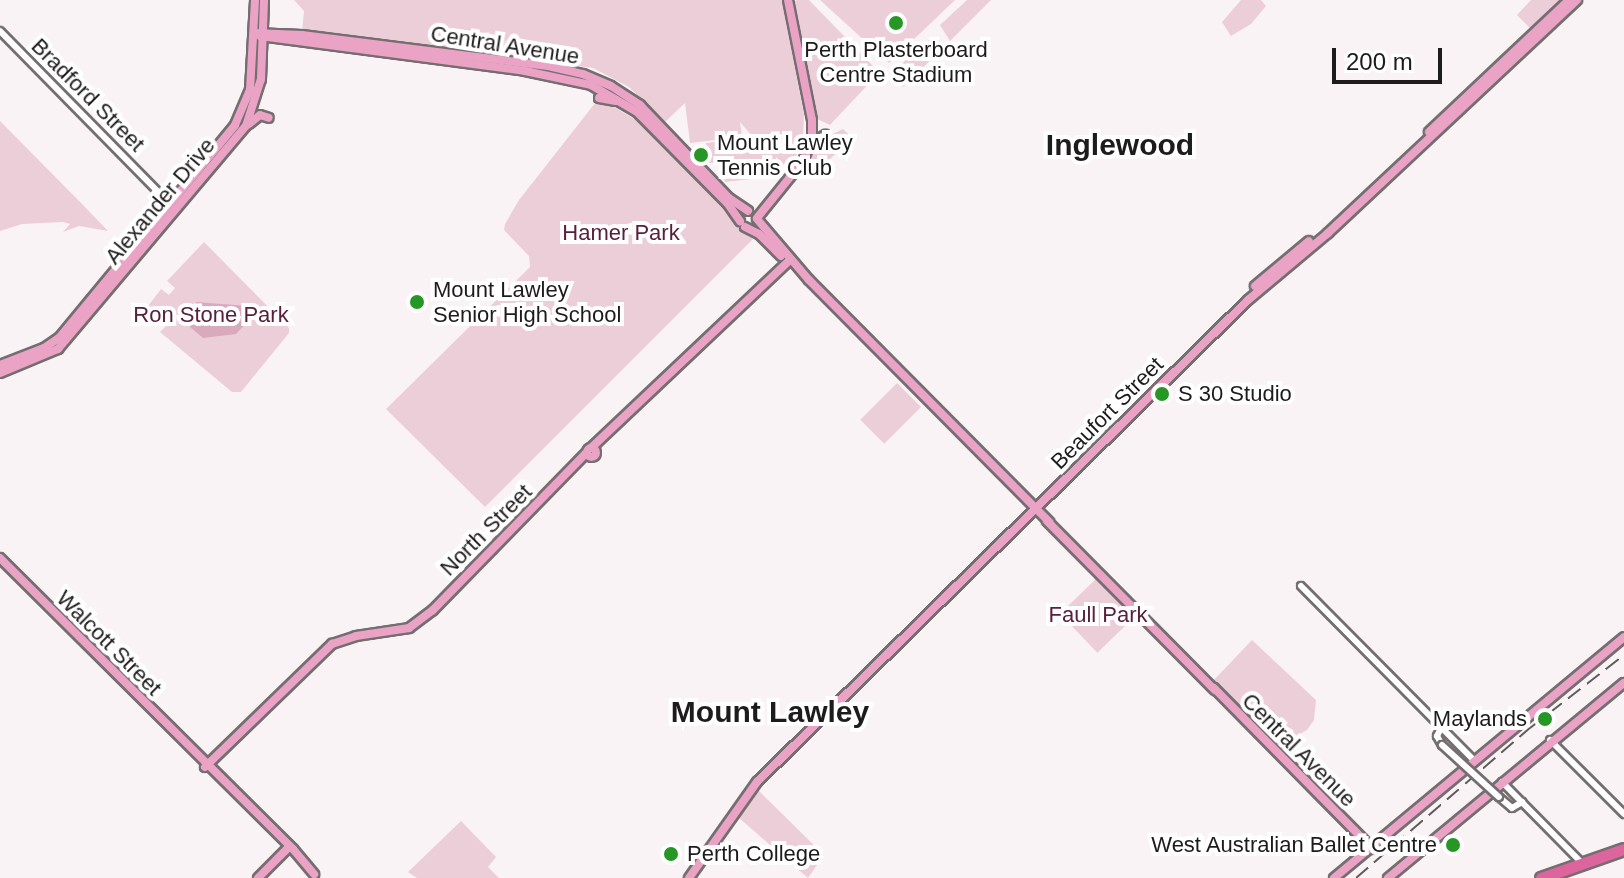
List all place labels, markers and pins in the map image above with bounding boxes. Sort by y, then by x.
marker: Perth Plasterboard Centre Stadium [887,14,905,32]
place label: Perth Plasterboard Centre Stadium [804,36,988,88]
place label: Mount Lawley Tennis Club [717,129,853,180]
marker: Mount Lawley Tennis Club [692,146,710,164]
place label: Mount Lawley Senior High School [433,276,621,328]
marker: Mount Lawley Senior High School [408,293,426,311]
place label: S 30 Studio [1178,381,1292,407]
marker: S 30 Studio [1153,385,1171,403]
place label: Maylands [1433,706,1527,732]
marker: Maylands [1534,708,1556,730]
place label: West Australian Ballet Centre [1150,832,1437,858]
marker: West Australian Ballet Centre [1444,836,1462,854]
place label: Perth College [687,841,820,867]
marker: Perth College [662,845,680,863]

